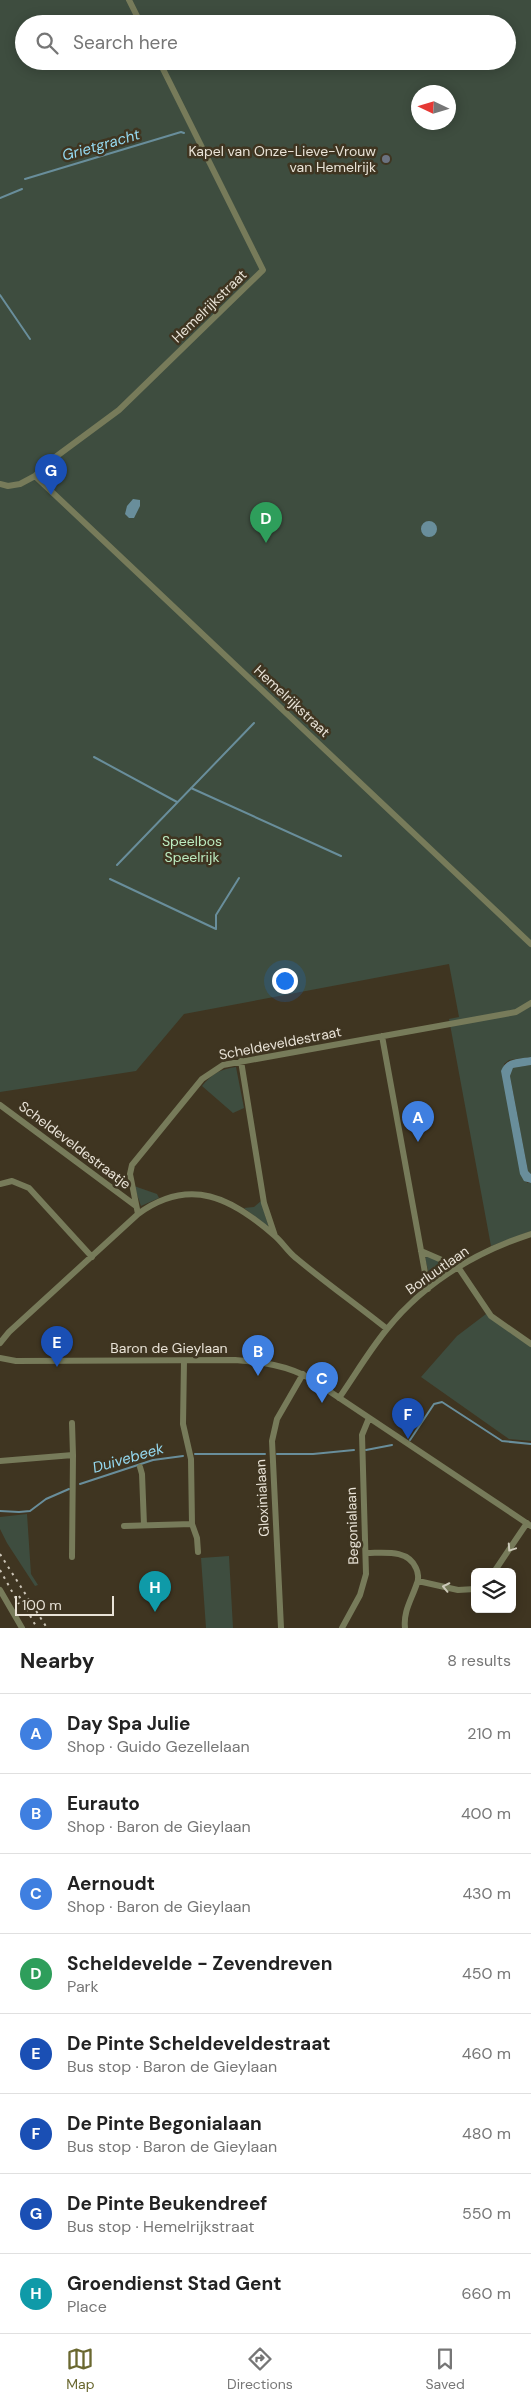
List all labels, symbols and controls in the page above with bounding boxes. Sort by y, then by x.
search box [15,15,516,70]
icon: search [33,29,61,57]
text: Search here [73,30,178,55]
north arrow [411,85,456,130]
water label: Grietgracht [60,124,142,166]
place label: Kapel van Onze-Lieve-Vrouw van Hemelrijk [188,142,376,176]
marker: Kapel van Onze-Lieve-Vrouw van Hemelrijk [380,153,392,165]
street label: Hemelrijkstraat [168,266,250,346]
pin: G [35,454,67,495]
pin: D [250,502,282,543]
street label: Hemelrijkstraat [250,661,334,741]
park label: Speelbos Speelrijk [162,832,222,866]
your location [272,968,298,994]
street label: Scheldeveldestraat [217,1022,343,1064]
street label: Scheldeveldestraatje [15,1097,135,1193]
pin: A [402,1101,434,1142]
street label: Borluutlaan [402,1242,472,1298]
pin: E [41,1326,73,1367]
pin: B [242,1335,274,1376]
street label: Baron de Gieylaan [110,1339,228,1357]
pin: C [306,1362,338,1403]
pin: F [392,1398,424,1439]
water label: Duivebeek [90,1438,166,1478]
street label: Gloxinialaan [251,1459,273,1537]
street label: Begonialaan [342,1487,362,1565]
one-way arrow [507,1542,517,1551]
map controls [471,1568,516,1613]
button: layers [471,1568,516,1613]
pin: H [139,1571,171,1612]
one-way arrow [442,1582,451,1593]
scale bar [15,1593,114,1616]
text: 100 m [22,1596,62,1614]
text: Nearby [20,1647,94,1675]
text: 8 results [447,1650,511,1671]
text: Day Spa Julie [67,1711,190,1736]
text: A [30,1723,42,1744]
text: 210 m [467,1723,511,1744]
text: Shop · Guido Gezellelaan [67,1736,250,1757]
text: Eurauto [67,1791,140,1816]
text: B [31,1803,41,1824]
text: 400 m [461,1803,511,1824]
text: Shop · Baron de Gieylaan [67,1816,251,1837]
text: Aernoudt [67,1871,155,1896]
text: C [30,1883,42,1904]
text: 430 m [462,1883,511,1904]
text: Shop · Baron de Gieylaan [67,1896,251,1917]
text: Scheldevelde - Zevendreven [67,1951,332,1976]
text: D [30,1963,42,1984]
text: 450 m [462,1963,511,1984]
text: Park [67,1976,99,1997]
text: De Pinte Scheldeveldestraat [67,2031,330,2056]
text: E [31,2043,41,2064]
text: 460 m [462,2043,511,2064]
text: Bus stop · Baron de Gieylaan [67,2056,277,2077]
text: De Pinte Begonialaan [67,2111,262,2136]
text: F [32,2123,40,2144]
text: 480 m [462,2123,511,2144]
text: Bus stop · Baron de Gieylaan [67,2136,277,2157]
text: De Pinte Beukendreef [67,2191,267,2216]
text: G [30,2203,42,2224]
text: 550 m [462,2203,511,2224]
text: Bus stop · Hemelrijkstraat [67,2216,255,2237]
text: Groendienst Stad Gent [67,2271,281,2296]
text: H [30,2283,42,2304]
text: 660 m [461,2283,511,2304]
text: Place [67,2296,107,2317]
tab: Map [66,2345,94,2393]
tab: Directions [227,2345,293,2393]
tab: Saved [425,2345,465,2393]

